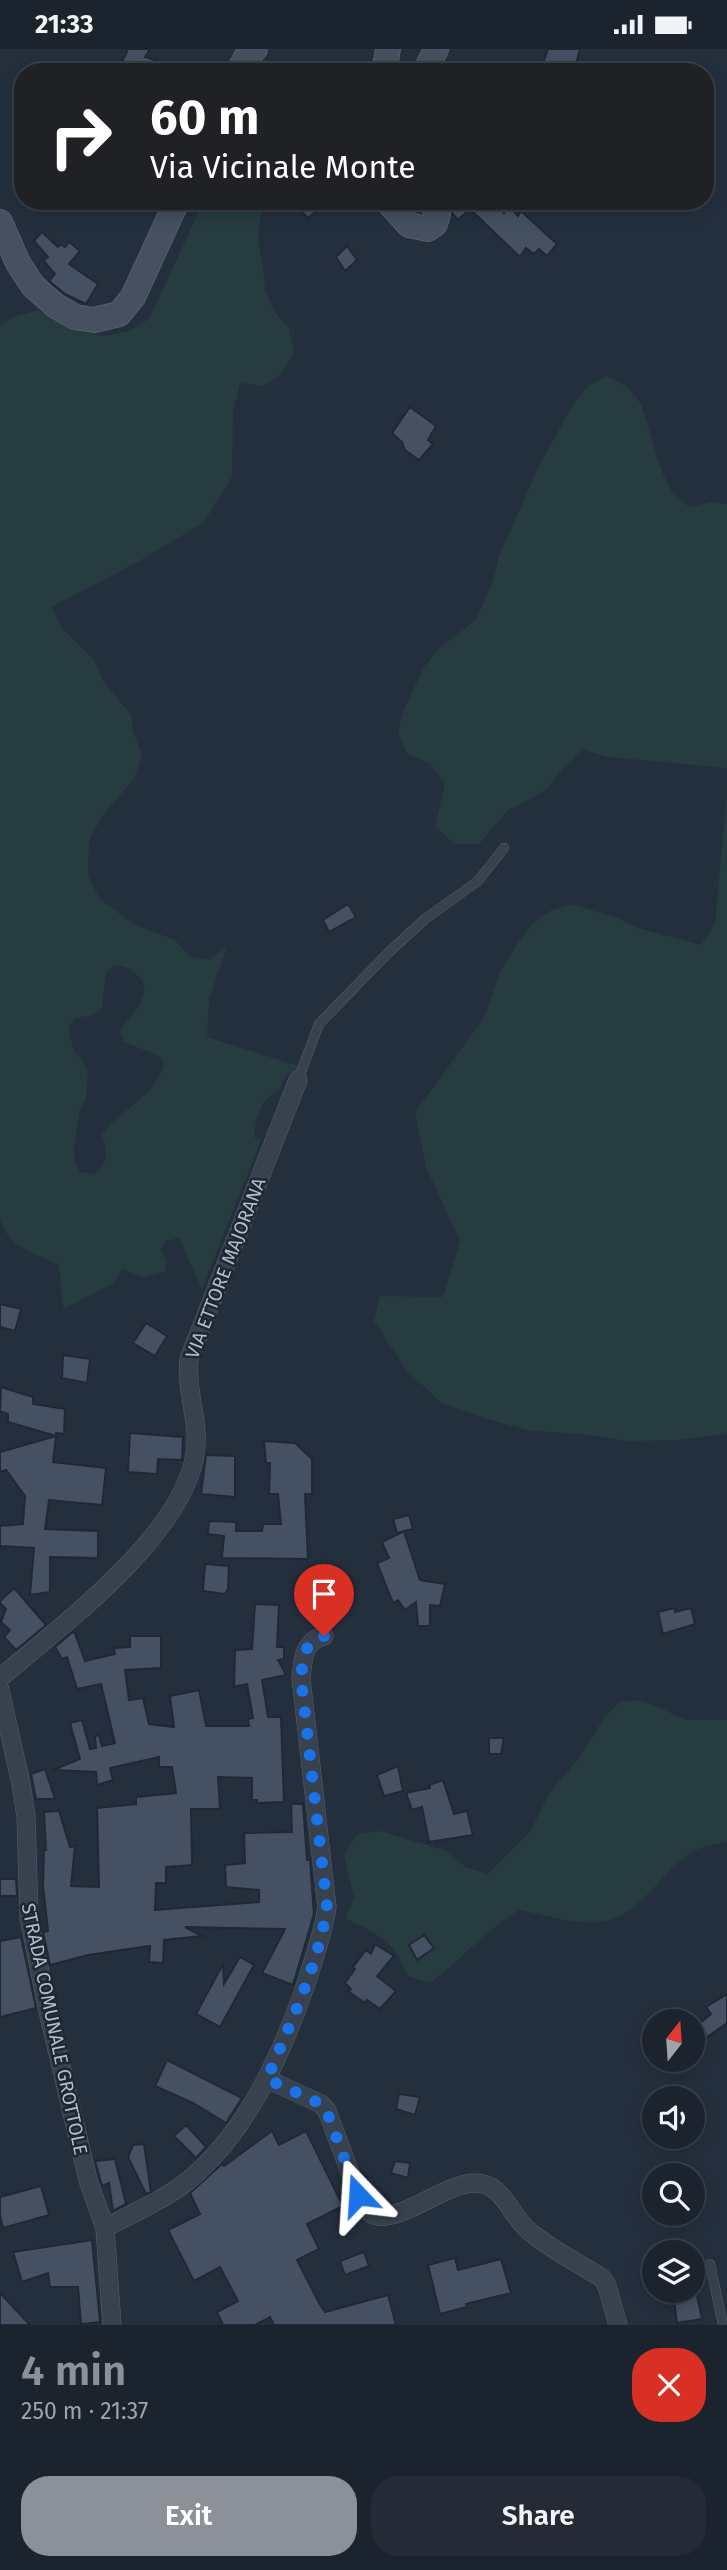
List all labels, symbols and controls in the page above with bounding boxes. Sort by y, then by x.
text: 21:33 [35,9,94,40]
text: 60 m [150,88,259,147]
icon: right [35,91,126,182]
text: Via Vicinale Monte [150,148,416,186]
street label: VIA ETTORE MAJORANA [180,1174,271,1362]
pin [294,1564,354,1636]
icon: arrive [305,1575,343,1613]
street label: STRADA COMUNALE GROTTOLE [17,1901,92,2157]
north arrow [642,2009,705,2072]
map controls [642,2009,705,2303]
button: sound [642,2086,705,2149]
position arrow [321,2158,395,2232]
button: search [642,2163,705,2226]
button: layers [642,2240,705,2303]
text: 4 min [21,2346,126,2396]
button: close [632,2348,706,2422]
text: 250 m · 21:37 [21,2397,148,2425]
button: Exit [21,2476,357,2556]
button: Share [371,2476,706,2556]

